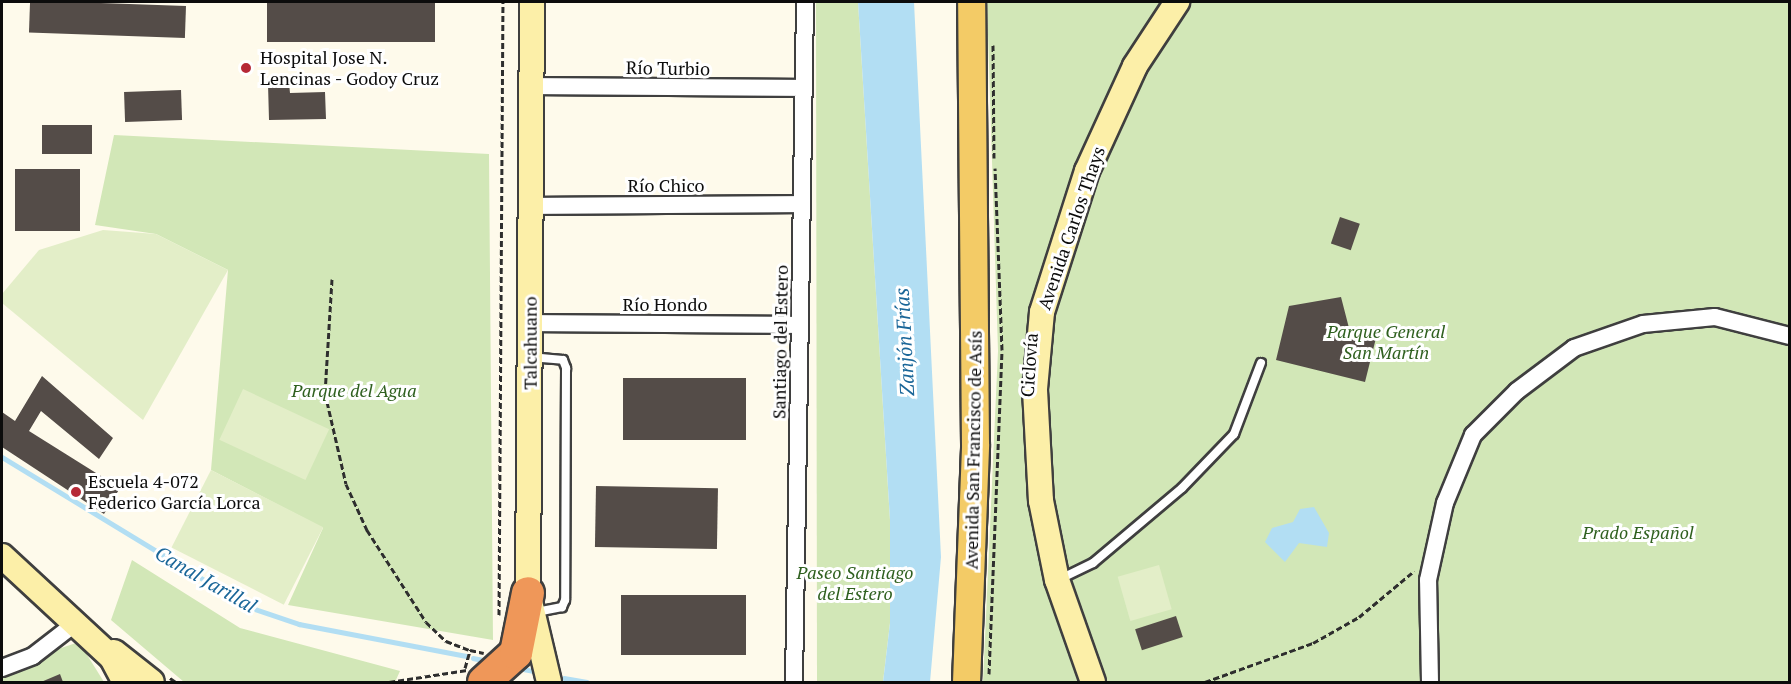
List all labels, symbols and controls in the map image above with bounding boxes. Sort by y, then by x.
place label: Hospital Jose N. Lencinas - Godoy Cruz [260,47,440,90]
street label: Río Turbio [626,56,710,80]
marker: Hospital Jose N. Lencinas - Godoy Cruz [237,59,255,77]
street label: Avenida Carlos Thays [1033,144,1109,312]
street label: Río Chico [628,174,704,196]
street label: Santiago del Estero [768,265,792,419]
water label: Zanjón Frías [889,287,919,397]
street label: Río Hondo [623,293,707,315]
street label: Talcahuano [519,296,541,390]
park label: Parque General San Martín [1327,321,1445,364]
street label: Avenida San Francisco de Asís [960,330,986,570]
street label: Ciclovía [1016,332,1042,398]
park label: Parque del Agua [291,379,417,401]
place label: Escuela 4-072 Federico García Lorca [88,471,260,514]
marker: Escuela 4-072 Federico García Lorca [69,485,83,499]
park label: Prado Español [1582,521,1694,543]
water label: Canal Jarillal [151,540,261,618]
park label: Paseo Santiago del Estero [797,562,913,604]

